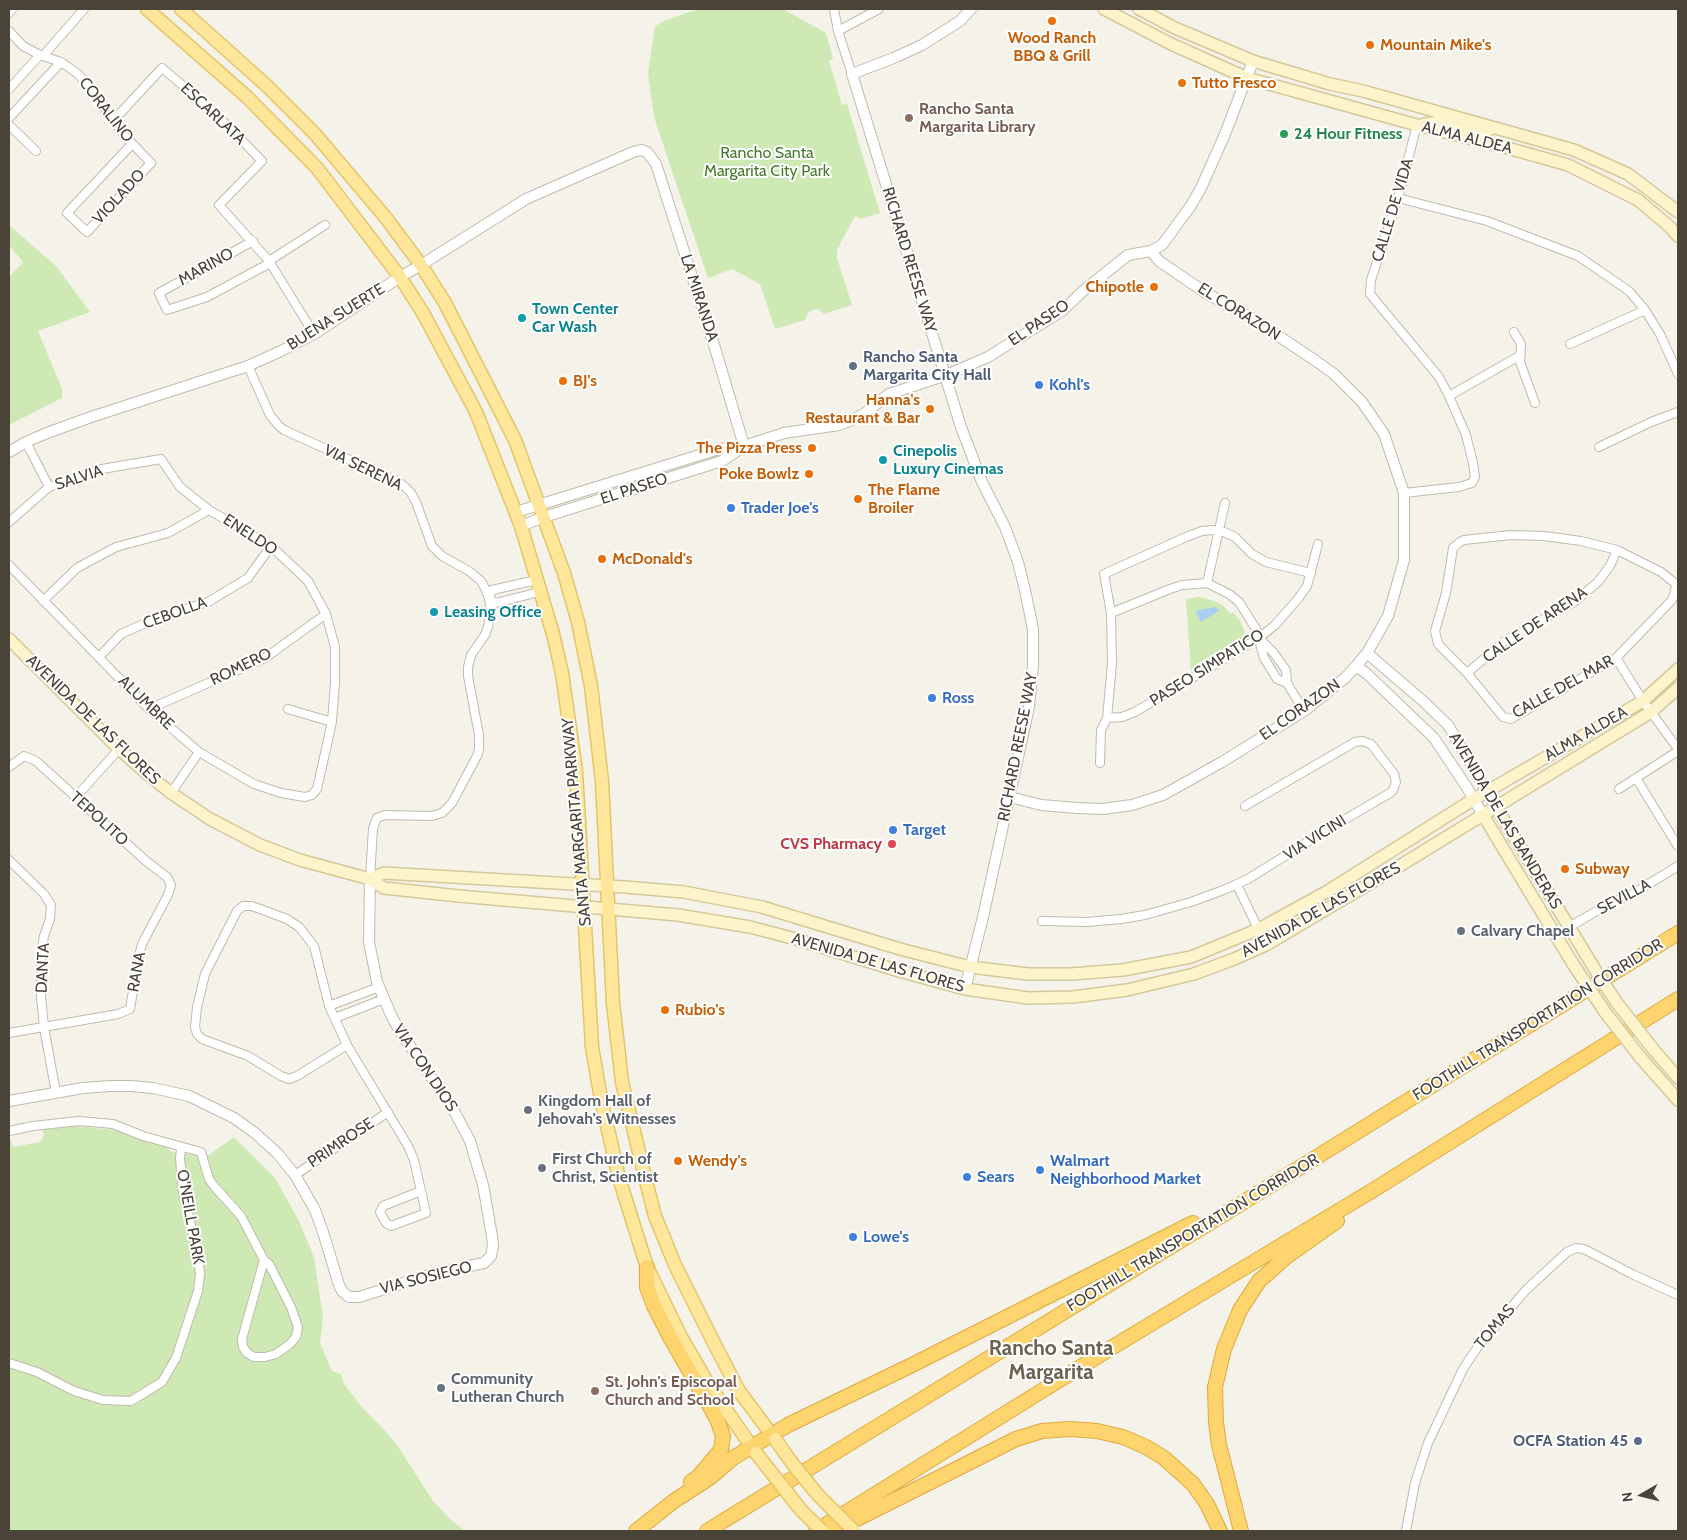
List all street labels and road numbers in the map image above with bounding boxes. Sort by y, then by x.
street label: CORALINO [75,74,137,146]
street label: ESCARLATA [176,79,250,149]
street label: ALMA ALDEA [1420,117,1514,159]
street label: CALLE DE VIDA [1368,156,1418,264]
street label: VIOLADO [89,166,149,228]
street label: RICHARD REESE WAY [878,185,940,335]
street label: MARINO [175,244,237,290]
street label: LA MIRANDA [676,252,722,344]
street label: BUENA SUERTE [284,279,388,355]
street label: EL CORAZON [1194,279,1284,345]
street label: EL PASEO [1005,296,1073,350]
street label: VIA SERENA [321,441,405,495]
street label: SALVIA [53,461,105,495]
street label: EL PASEO [598,469,670,509]
street label: ENELDO [219,510,281,560]
street label: CALLE DE ARENA [1479,583,1591,667]
street label: CEBOLLA [140,593,210,633]
street label: PASEO SIMPATICO [1147,625,1267,711]
street label: ROMERO [207,644,275,690]
street label: AVENIDA DE LAS FLORES [22,651,164,789]
street label: CALLE DEL MAR [1509,651,1617,723]
street label: RICHARD REESE WAY [994,671,1042,823]
street label: ALUMBRE [114,672,178,734]
street label: EL CORAZON [1256,675,1344,745]
street label: ALMA ALDEA [1541,703,1631,765]
street label: SANTA MARGARITA PARKWAY [558,717,596,927]
street label: AVENIDA DE LAS BANDERAS [1445,729,1565,913]
street label: TEPOLITO [66,788,132,850]
street label: VIA VICINI [1280,811,1350,865]
street label: AVENIDA DE LAS FLORES [1238,858,1404,962]
street label: SEVILLA [1594,875,1654,919]
street label: AVENIDA DE LAS FLORES [789,929,967,997]
street label: FOOTHILL TRANSPORTATION CORRIDOR [1410,935,1666,1105]
street label: DANTA [32,942,54,994]
street label: RANA [124,950,150,994]
street label: VIA CON DIOS [389,1021,461,1115]
street label: PRIMROSE [304,1114,378,1172]
street label: FOOTHILL TRANSPORTATION CORRIDOR [1063,1150,1323,1316]
street label: O'NEILL PARK [172,1168,208,1266]
street label: VIA SOSIEGO [378,1257,474,1299]
street label: TOMAS [1471,1301,1519,1353]

